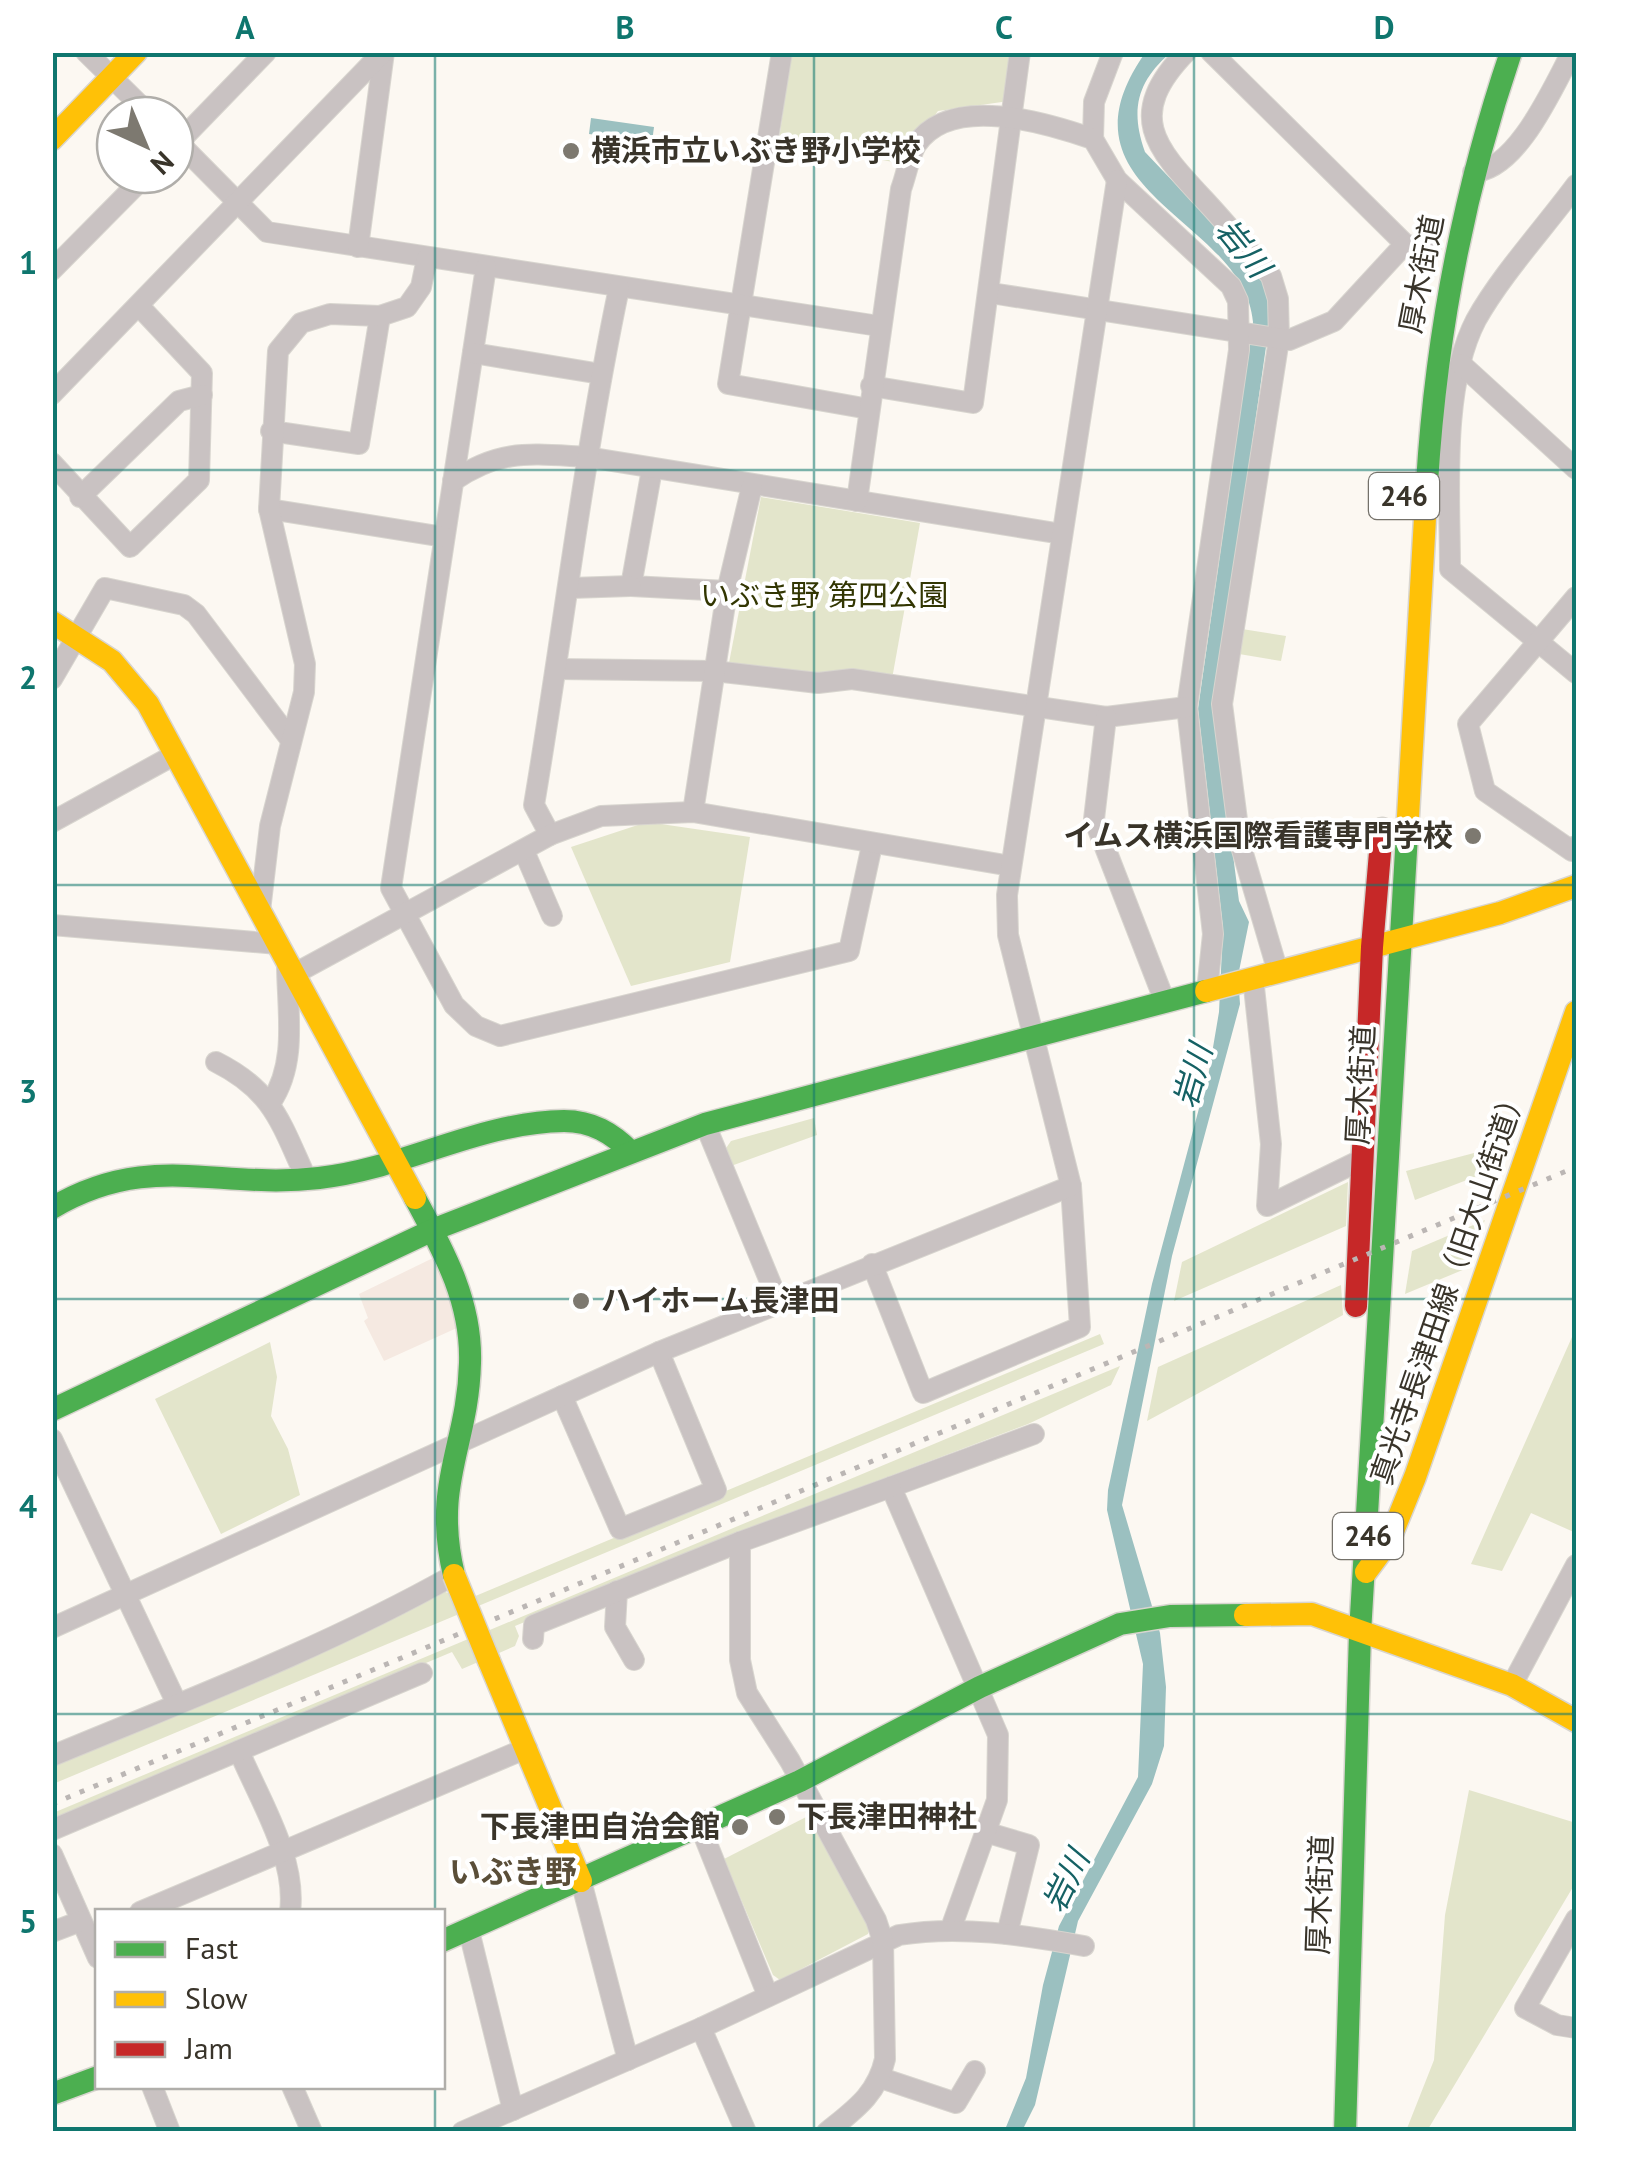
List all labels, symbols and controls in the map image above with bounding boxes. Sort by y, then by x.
text: A [235,6,255,48]
text: B [616,6,634,48]
text: C [995,6,1013,48]
text: D [1374,6,1394,48]
north arrow [95,95,195,195]
place label: 横浜市立いぶき野小学校 [591,130,921,169]
marker: 横浜市立いぶき野小学校 [560,140,582,162]
text: N [143,144,182,183]
water label: 岩川 [1207,209,1282,288]
street label: 厚木街道 [1390,211,1451,336]
text: 1 [19,241,37,283]
road number: 246 [1369,473,1439,519]
park label: いぶき野 第四公園 [700,575,948,614]
text: 2 [19,656,37,698]
place label: イムス横浜国際看護専門学校 [1064,815,1453,854]
marker: イムス横浜国際看護専門学校 [1462,825,1484,847]
street label: 厚木街道 [1337,1024,1382,1146]
water label: 岩川 [1163,1036,1222,1112]
text: 3 [19,1070,37,1112]
street label: 真光寺長津田線（旧大山街道） [1361,1080,1534,1489]
place label: ハイホーム長津田 [601,1280,840,1319]
marker: ハイホーム長津田 [570,1290,592,1312]
text: 4 [19,1485,37,1527]
road number: 246 [1333,1513,1403,1559]
place label: 下長津田神社 [797,1796,977,1835]
place label: 下長津田自治会館 [480,1806,720,1845]
marker: 下長津田神社 [766,1806,788,1828]
marker: 下長津田自治会館 [729,1816,751,1838]
street label: 厚木街道 [1297,1834,1340,1956]
water label: 岩川 [1032,1840,1099,1919]
district label: いぶき野 [449,1850,577,1892]
text: 5 [19,1900,37,1942]
legend [95,1909,445,2089]
text: Fast [185,1928,238,1967]
text: Slow [185,1978,248,2017]
text: Jam [183,2028,233,2067]

